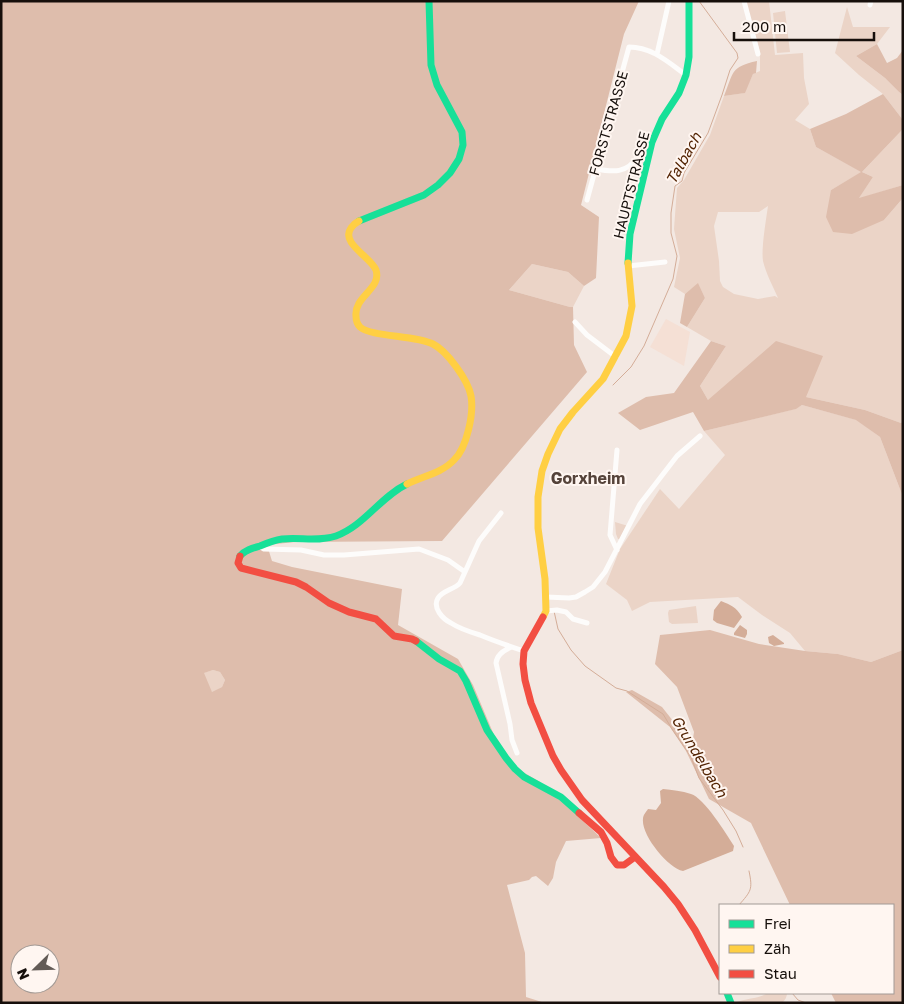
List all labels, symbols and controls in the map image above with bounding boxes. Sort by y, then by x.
scale bar [734,10,874,42]
text: 200 m [742,17,786,35]
street label: FORSTSTRASSE [585,69,631,177]
water label: Talbach [661,128,705,187]
street label: HAUPTSTRASSE [609,130,653,240]
district label: Gorxheim [551,468,625,488]
water label: Grundelbach [668,712,732,801]
legend [719,904,894,994]
text: Frei [764,914,791,932]
text: Zäh [764,939,791,957]
north arrow [10,944,60,994]
text: Stau [764,964,797,982]
text: N [13,966,32,982]

